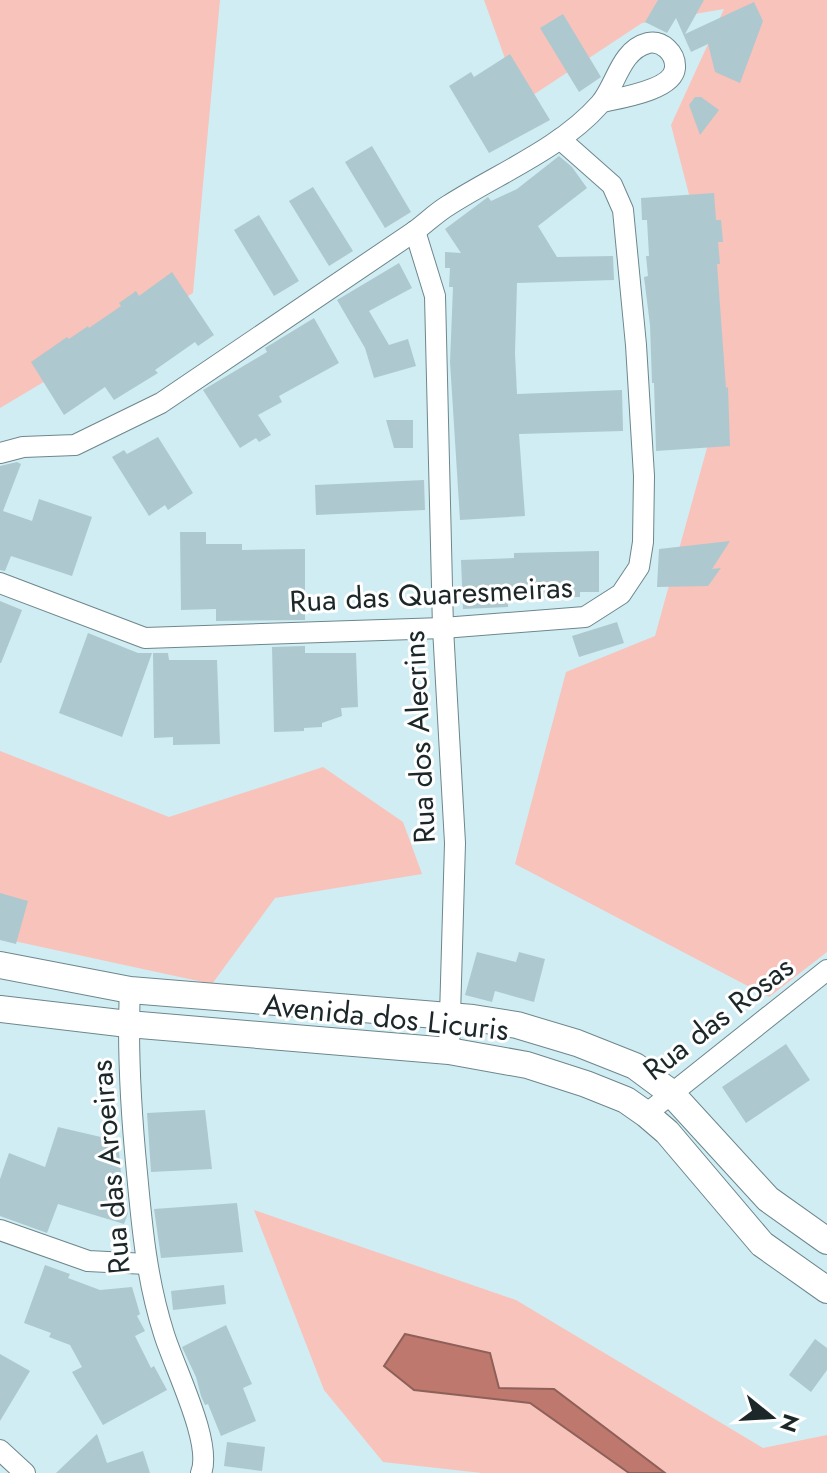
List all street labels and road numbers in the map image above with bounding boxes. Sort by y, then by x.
street label: Rua das Quaresmeiras [288,565,574,623]
street label: Rua dos Alecrins [392,630,446,844]
street label: Rua das Rosas [634,946,802,1090]
street label: Avenida dos Licuris [261,983,511,1051]
street label: Rua das Aroeiras [79,1058,141,1276]

